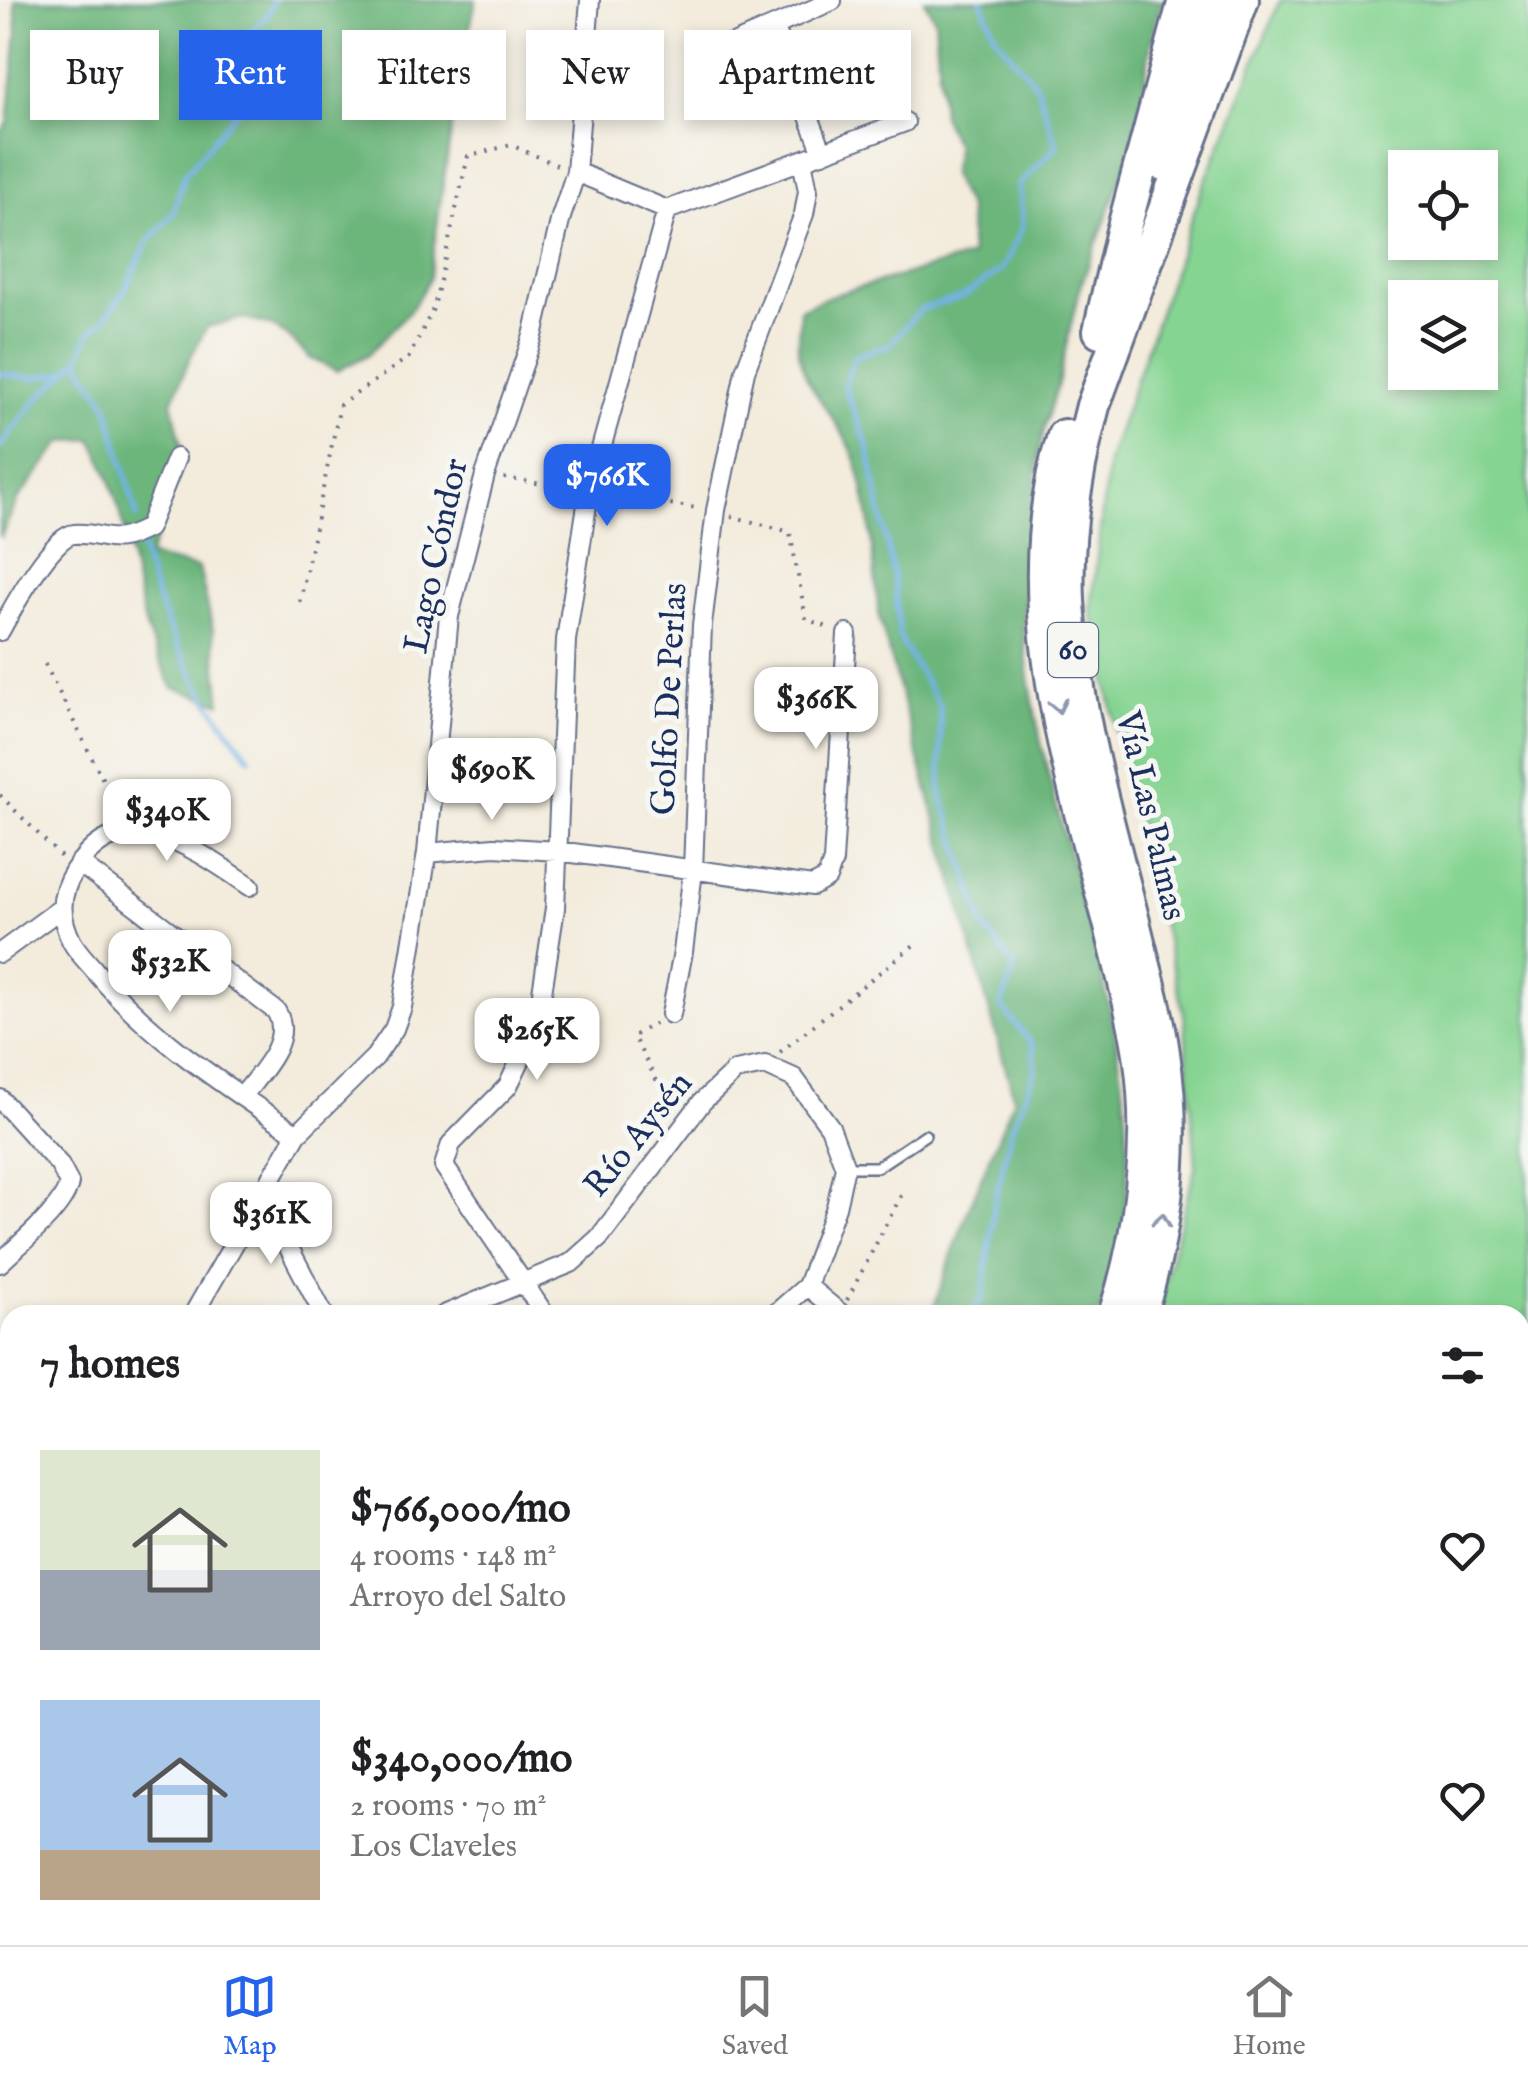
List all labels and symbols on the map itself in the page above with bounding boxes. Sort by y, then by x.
pin: $766K [537,444,677,529]
street label: Lago Cóndor [394,454,480,658]
street label: Golfo De Perlas [641,582,699,816]
road number: 60 [1048,623,1098,677]
pin: $366K [746,667,886,752]
one-way arrow [1046,697,1067,714]
street label: Vía Las Palmas [1104,706,1196,925]
pin: $690K [422,738,562,823]
pin: $340K [97,779,237,864]
pin: $532K [100,930,240,1015]
pin: $265K [467,998,607,1083]
street label: Río Aysén [575,1063,703,1207]
pin: $361K [201,1182,341,1267]
one-way arrow [1151,1212,1172,1229]

